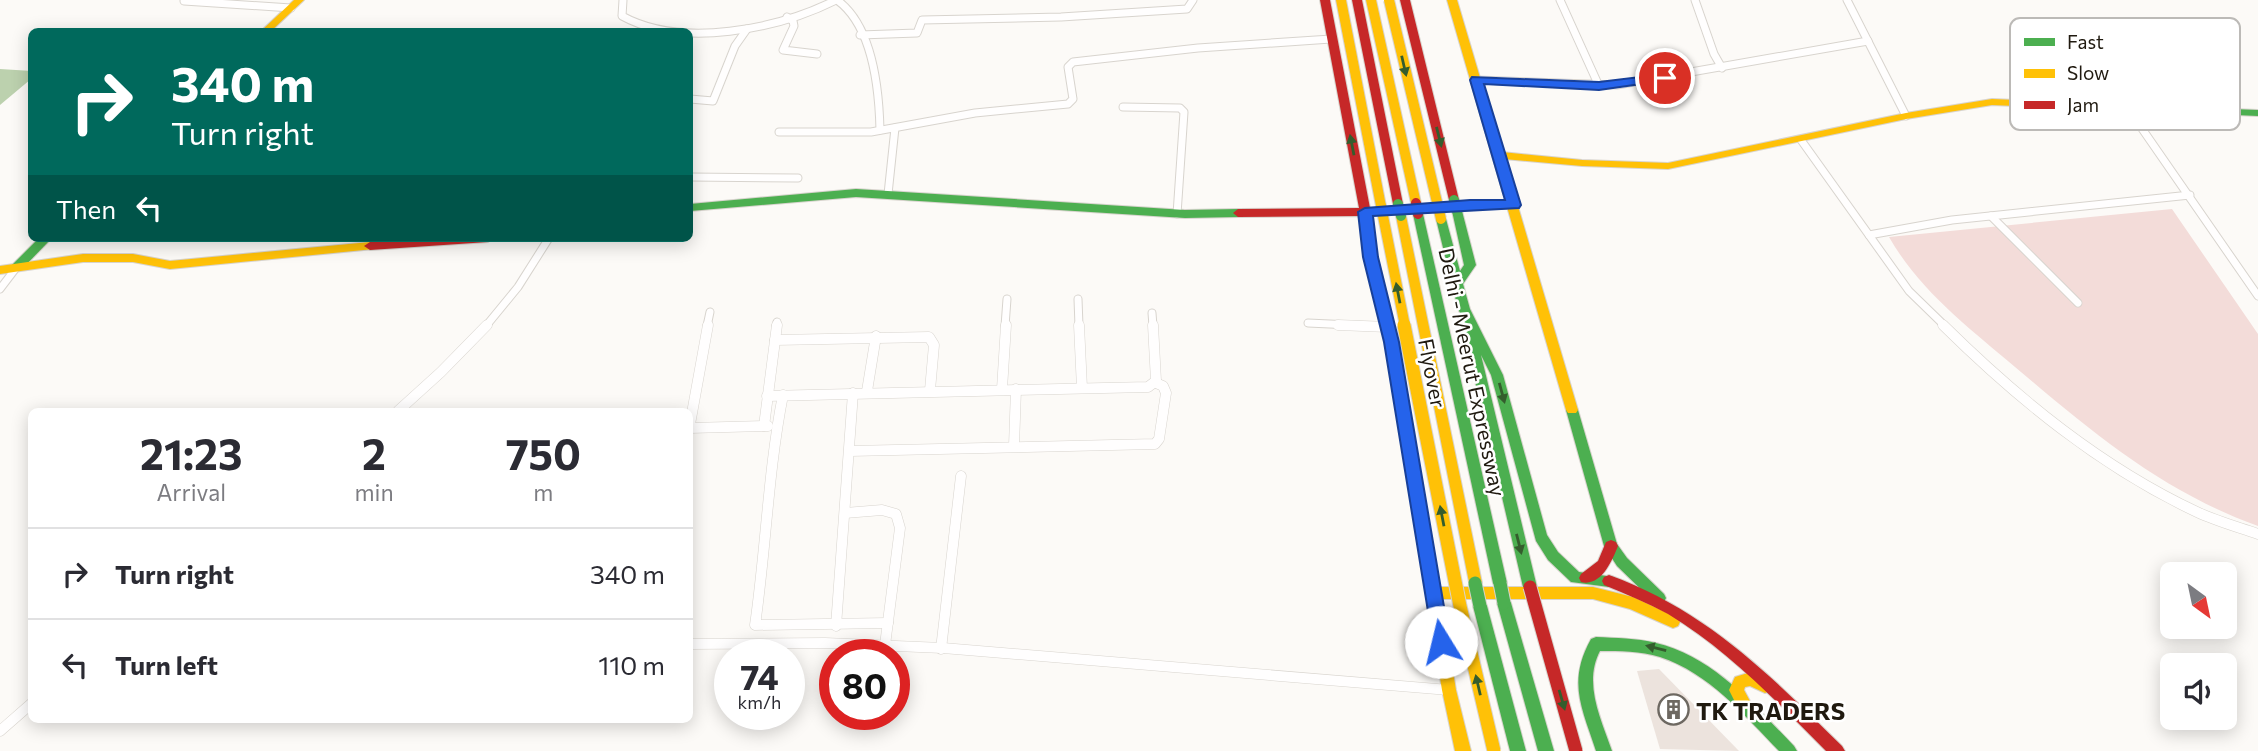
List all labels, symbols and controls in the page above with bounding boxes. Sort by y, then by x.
legend [2010,18,2240,130]
text: Fast [2067,30,2104,53]
pin [1635,48,1695,108]
text: 340 m [171,52,314,112]
icon: right [56,56,147,147]
one-way arrow [1399,56,1410,78]
icon: arrive [1646,59,1684,97]
text: Slow [2067,61,2109,84]
text: Jam [2067,93,2099,116]
text: Turn right [171,112,314,152]
one-way arrow [1434,127,1445,149]
one-way arrow [1346,134,1357,156]
icon: left [130,189,168,227]
text: Then [56,193,116,224]
street label: Delhi - Meerut Expressway [1434,245,1512,499]
one-way arrow [1392,282,1403,304]
street label: Flyover [1414,336,1452,410]
one-way arrow [1497,382,1508,404]
text: 21:23 [140,427,242,479]
text: 2 [362,427,386,479]
text: 750 [506,427,581,479]
text: Arrival [156,478,226,506]
text: min [354,478,394,506]
text: m [533,478,553,506]
one-way arrow [1436,505,1447,527]
one-way arrow [1514,533,1525,555]
icon: right [56,555,94,593]
text: Turn right [115,558,234,589]
text: 340 m [590,558,665,589]
north arrow [2160,562,2236,639]
map controls [2160,562,2237,730]
position arrow [1404,605,1478,679]
speed limit sign: 80 [819,639,910,730]
one-way arrow [1645,642,1667,653]
icon: left [56,646,94,684]
text: Turn left [115,649,218,680]
text: 110 m [598,649,665,680]
button: sound [2160,653,2237,730]
text: 74 [740,654,779,697]
one-way arrow [1472,674,1483,696]
one-way arrow [1557,690,1567,711]
text: km/h [738,691,781,713]
building icon: TK TRADERS [1656,693,1690,727]
place label: TK TRADERS [1696,696,1845,725]

